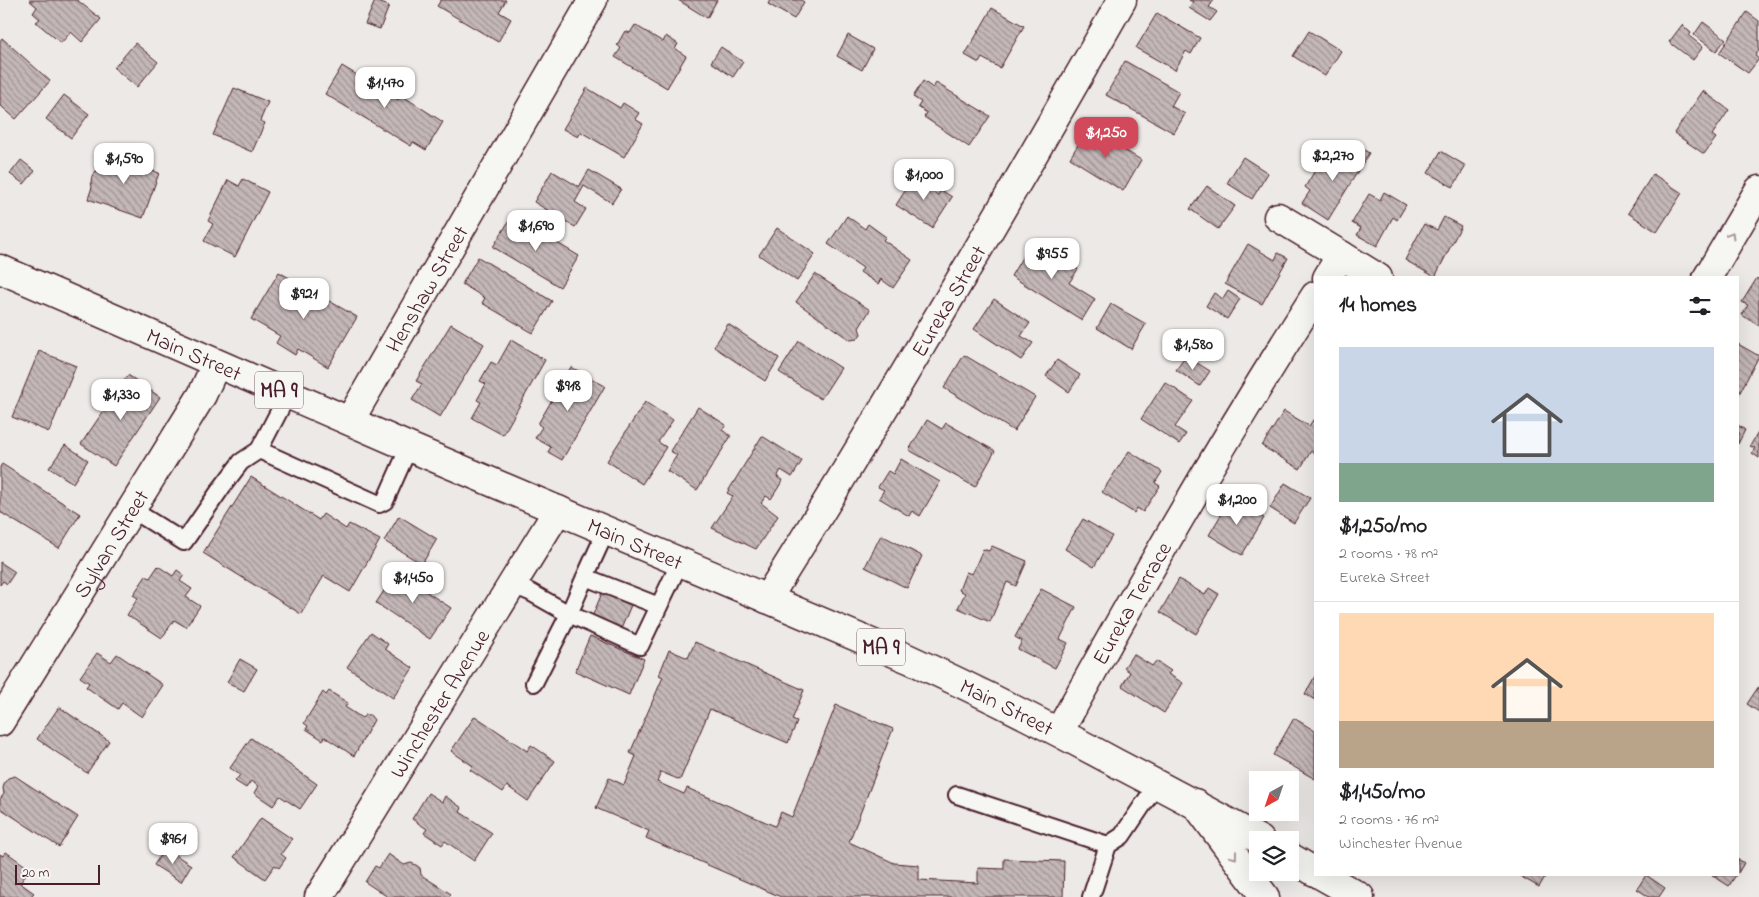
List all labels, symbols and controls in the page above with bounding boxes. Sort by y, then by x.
pin: $1,470 [344,66,426,109]
text: $1,470 [366,71,404,95]
pin: $1,250 [1065,116,1147,159]
text: $1,250 [1085,121,1127,145]
pin: $2,270 [1292,140,1374,182]
pin: $1,590 [83,142,165,185]
text: $2,270 [1312,144,1354,168]
text: $1,590 [105,147,143,171]
pin: $1,000 [883,158,965,201]
text: $1,000 [905,163,943,187]
pin: $1,690 [495,210,577,252]
text: $1,690 [518,214,554,238]
street label: Henshaw Street [379,220,479,360]
one-way arrow [1725,232,1735,241]
pin: $955 [1022,238,1082,280]
street label: Eureka Street [905,240,996,364]
text: $955 [1036,242,1068,266]
pin: $921 [274,278,334,320]
text: $921 [290,282,318,306]
text: 14 homes [1339,291,1417,321]
icon: filters [1686,292,1714,320]
street label: Main Street [140,322,246,391]
pin: $1,580 [1152,328,1234,371]
text: $1,580 [1173,333,1213,357]
pin: $918 [538,370,598,412]
road number: MA 9 [255,372,303,408]
text: $918 [555,374,581,398]
pin: $1,330 [80,378,162,421]
icon: home [1482,380,1572,470]
text: $1,330 [102,383,140,407]
street label: Sylvan Street [67,484,159,605]
pin: $1,200 [1196,484,1278,526]
text: $1,200 [1217,488,1257,512]
street label: Main Street [581,511,688,580]
text: $1,250/mo [1339,512,1427,542]
street label: Eureka Terrace [1086,536,1182,672]
text: 2 rooms · 78 m² [1339,542,1438,566]
pin: $1,450 [372,562,454,604]
text: $1,450 [393,566,433,590]
text: Eureka Street [1339,566,1430,590]
street label: Winchester Avenue [383,624,500,785]
road number: MA 9 [857,628,905,666]
icon: home [1482,645,1572,735]
street label: Main Street [954,672,1059,746]
north arrow [1249,771,1299,821]
map controls [1249,771,1299,881]
text: $1,450/mo [1339,778,1425,808]
text: 2 rooms · 76 m² [1339,808,1439,832]
pin: $961 [143,822,203,865]
text: $961 [160,827,186,851]
button: layers [1249,831,1299,881]
text: Winchester Avenue [1339,832,1462,856]
one-way arrow [1229,850,1237,859]
scale bar [15,862,100,885]
text: 20 m [22,863,49,884]

